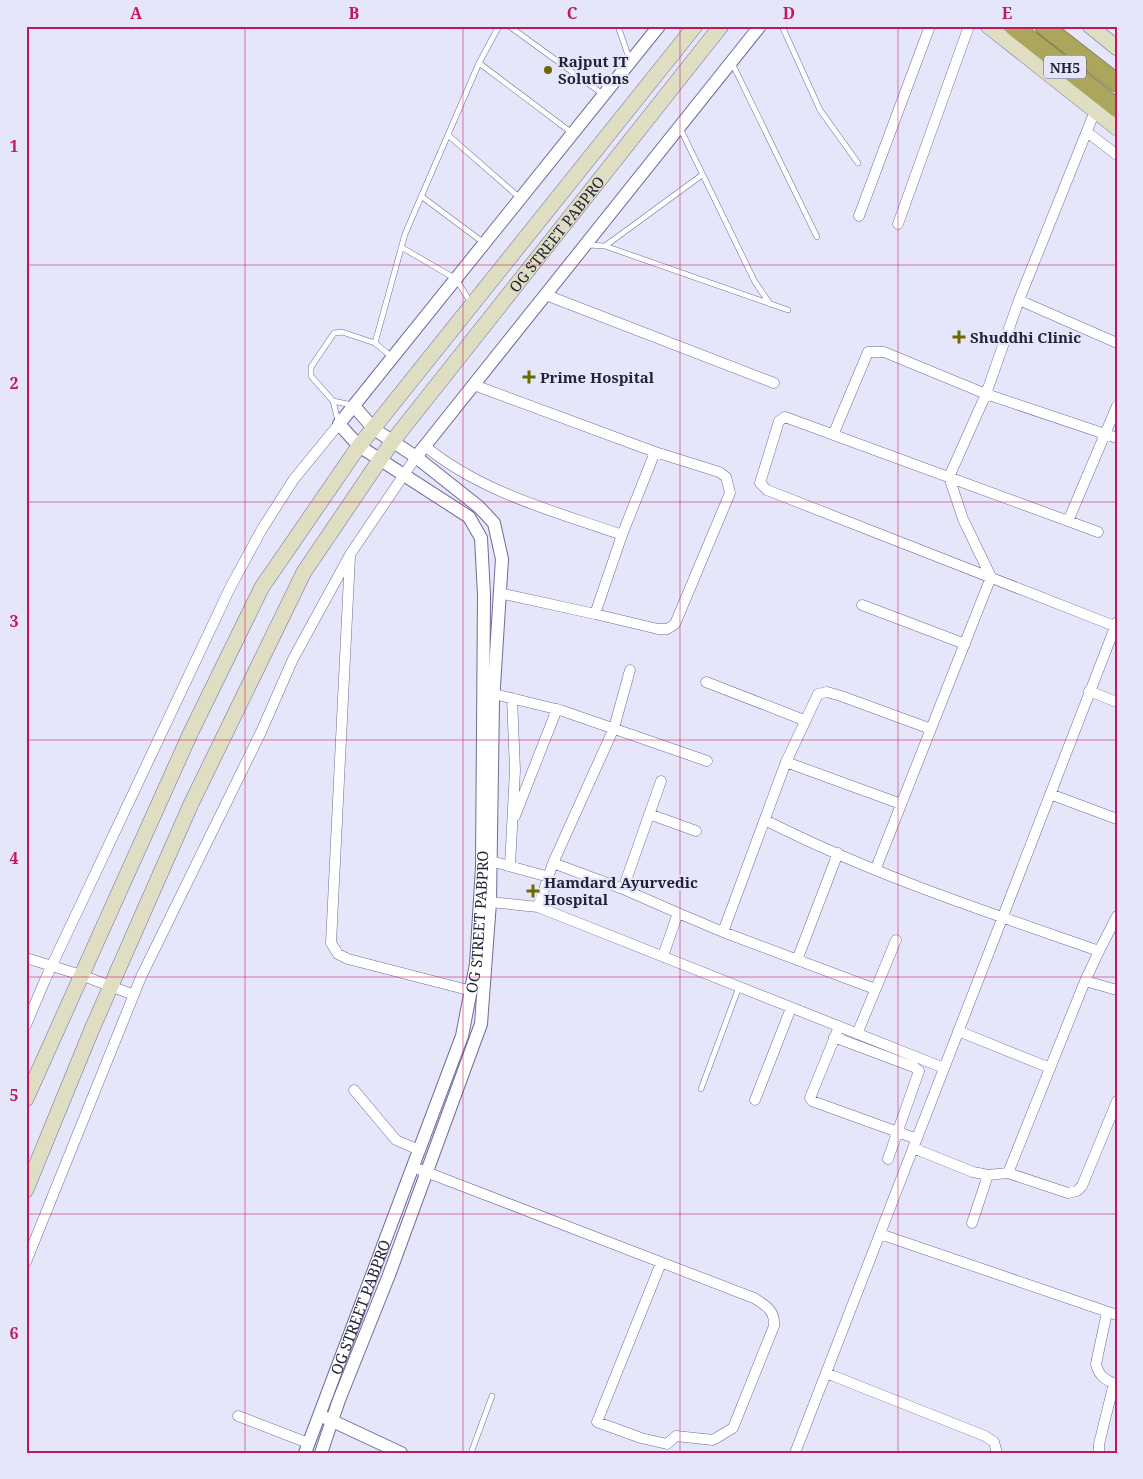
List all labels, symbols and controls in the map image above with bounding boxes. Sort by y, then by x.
text: A [130,2,143,24]
text: B [349,2,360,24]
text: C [567,2,578,24]
text: D [783,2,795,24]
text: E [1002,2,1012,24]
place label: Rajput IT Solutions [558,51,629,88]
road number: NH5 [1044,56,1086,78]
marker: Rajput IT Solutions [542,64,554,76]
text: 1 [9,135,19,157]
street label: OG STREET PABPRO [504,172,609,296]
place label: Shuddhi Clinic [970,327,1081,347]
marker: Shuddhi Clinic [952,330,966,344]
place label: Prime Hospital [540,367,655,387]
marker: Prime Hospital [522,370,536,384]
text: 2 [9,372,19,394]
text: 3 [9,610,19,632]
text: 4 [9,847,19,869]
street label: OG STREET PABPRO [461,851,492,995]
place label: Hamdard Ayurvedic Hospital [544,872,698,909]
marker: Hamdard Ayurvedic Hospital [526,884,540,898]
text: 5 [9,1084,19,1106]
street label: OG STREET PABPRO [325,1237,395,1377]
text: 6 [9,1322,19,1344]

